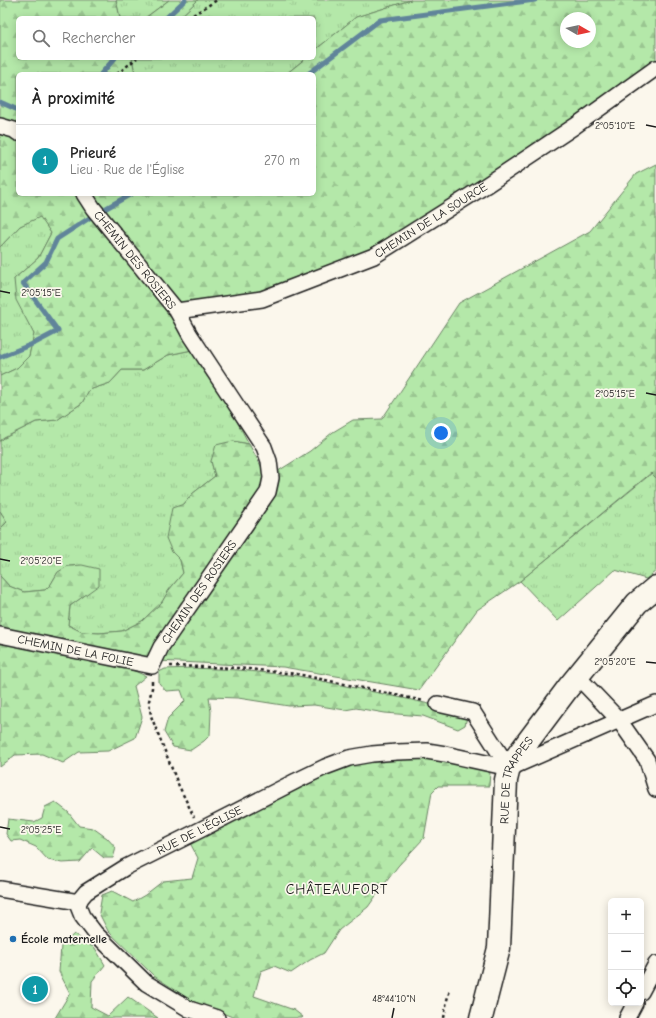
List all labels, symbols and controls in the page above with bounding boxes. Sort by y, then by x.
north arrow [560,12,596,48]
search box [16,16,316,60]
icon: search [30,27,52,49]
text: Rechercher [62,29,135,47]
text: À proximité [32,89,115,108]
text: 2°05'10"E [595,120,635,132]
text: Prieuré [70,144,116,162]
text: 1 [42,153,48,168]
text: 270 m [264,153,300,168]
text: Lieu · Rue de l'Église [70,162,184,177]
street label: CHEMIN DE LA SOURCE [372,179,490,261]
street label: CHEMIN DES ROSIERS [91,208,179,312]
text: 2°05'15"E [21,287,61,299]
text: 2°05'15"E [595,388,635,400]
your location [431,423,451,443]
street label: CHEMIN DES ROSIERS [158,537,240,646]
text: 2°05'20"E [20,555,62,567]
street label: CHEMIN DE LA FOLIE [16,632,135,669]
text: 2°05'20"E [594,656,636,668]
street label: RUE DE TRAPPES [497,734,536,824]
street label: RUE DE L'ÉGLISE [154,803,245,858]
text: 2°05'25"E [21,824,61,836]
district label: CHÂTEAUFORT [286,881,388,898]
map controls [608,898,644,1006]
button: + [608,898,644,934]
place label: École maternelle [21,932,107,946]
marker: École maternelle [8,934,18,944]
button: − [608,934,644,970]
button: locate [608,970,644,1006]
pin: 1 [22,974,48,1004]
text: 48°44'10"N [372,993,416,1005]

